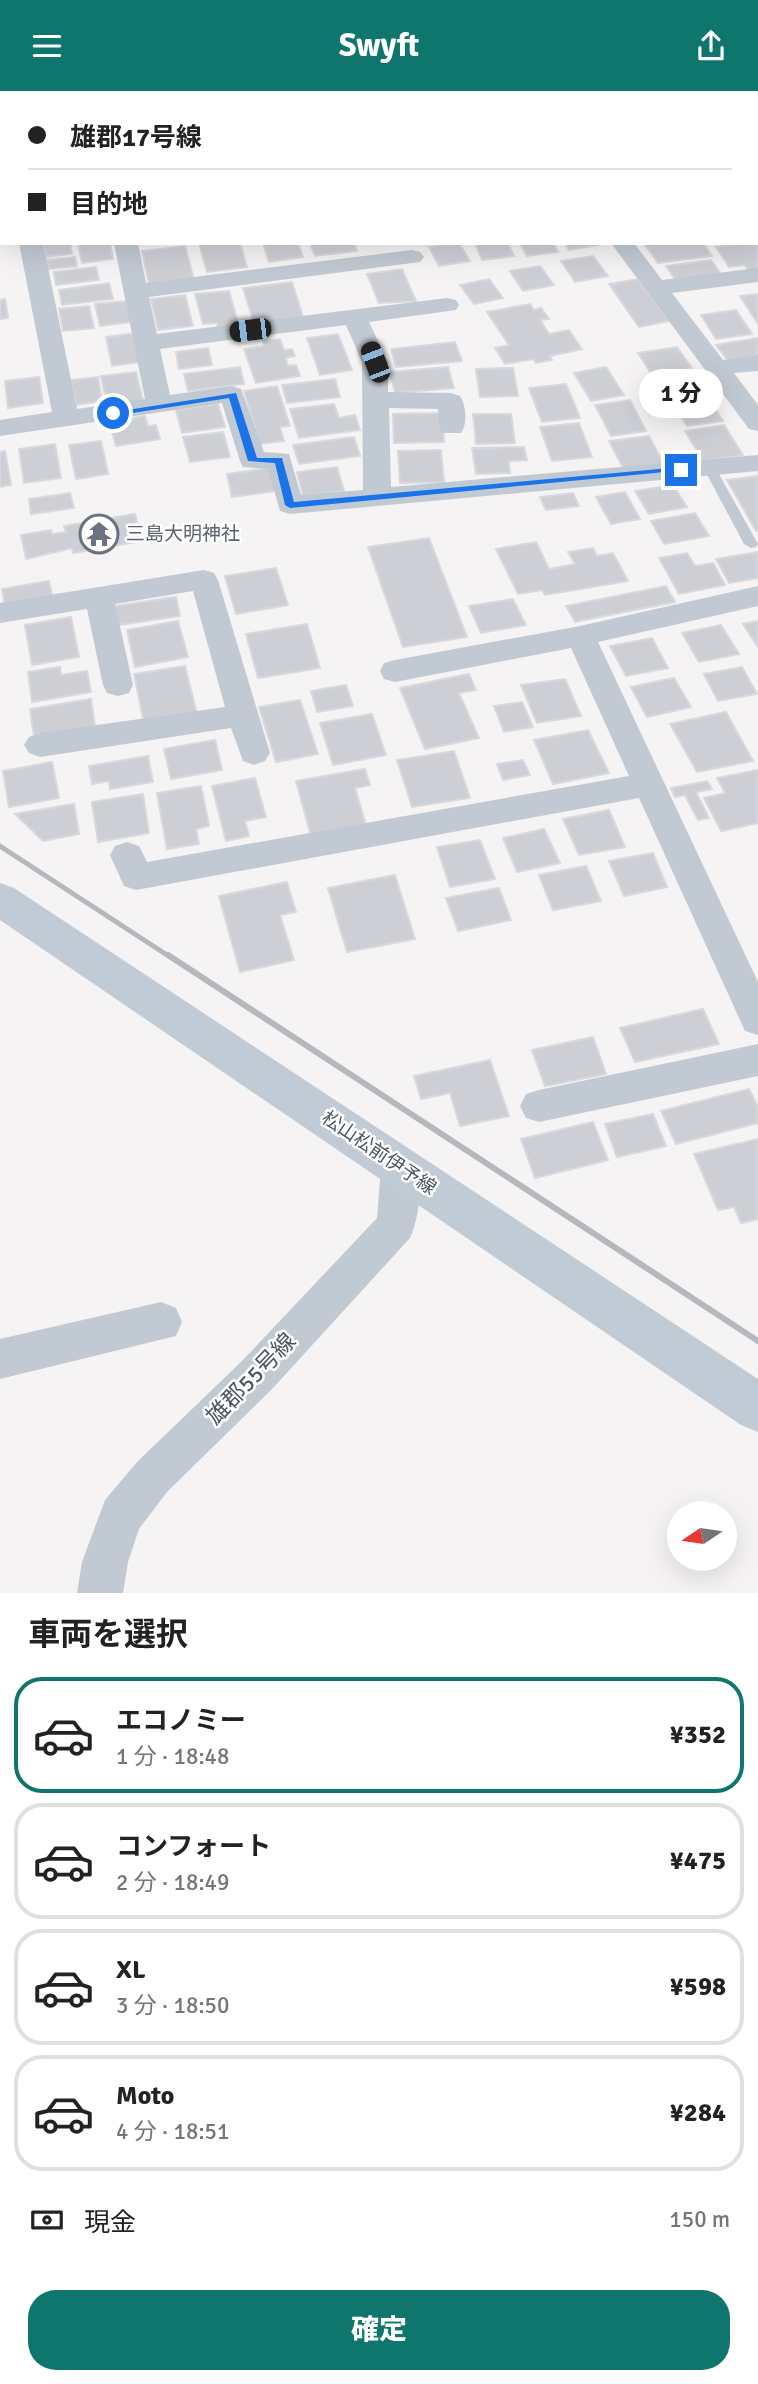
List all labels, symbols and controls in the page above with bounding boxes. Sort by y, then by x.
text: Swyft [339,26,419,65]
icon: menu [28,27,66,65]
icon: share [692,27,730,65]
text: 雄郡17号線 [70,122,202,154]
text: 目的地 [70,189,148,221]
car [228,317,273,343]
car [358,339,393,385]
callout: 1 分 [639,369,723,417]
text: 1 分 [661,379,701,408]
route start [97,397,129,429]
route end [665,454,697,486]
temple icon: 三島大明神社 [78,513,120,555]
place label: 三島大明神社 [126,522,240,546]
street label: 松山松前伊予線 [317,1106,441,1200]
street label: 雄郡55号線 [200,1327,302,1431]
north arrow [667,1501,737,1571]
map controls [667,1501,737,1571]
text: 車両を選択 [28,1615,188,1654]
icon: car [32,1704,95,1767]
text: エコノミー [116,1705,246,1737]
text: ¥352 [670,1719,726,1751]
text: 1 分 · 18:48 [116,1742,229,1771]
icon: car [32,1830,95,1893]
text: コンフォート [116,1831,271,1863]
text: ¥475 [670,1845,726,1877]
text: 2 分 · 18:49 [116,1868,229,1897]
text: XL [116,1954,146,1986]
icon: car [32,1956,95,2019]
text: ¥598 [670,1971,726,2003]
text: 3 分 · 18:50 [116,1991,229,2020]
text: Moto [116,2080,174,2112]
icon: car [32,2082,95,2145]
text: ¥284 [670,2097,726,2129]
text: 4 分 · 18:51 [116,2117,229,2146]
icon: cash [28,2201,66,2239]
text: 150 m [669,2205,730,2234]
text: 現金 [84,2207,136,2239]
button: 確定 [28,2290,730,2370]

